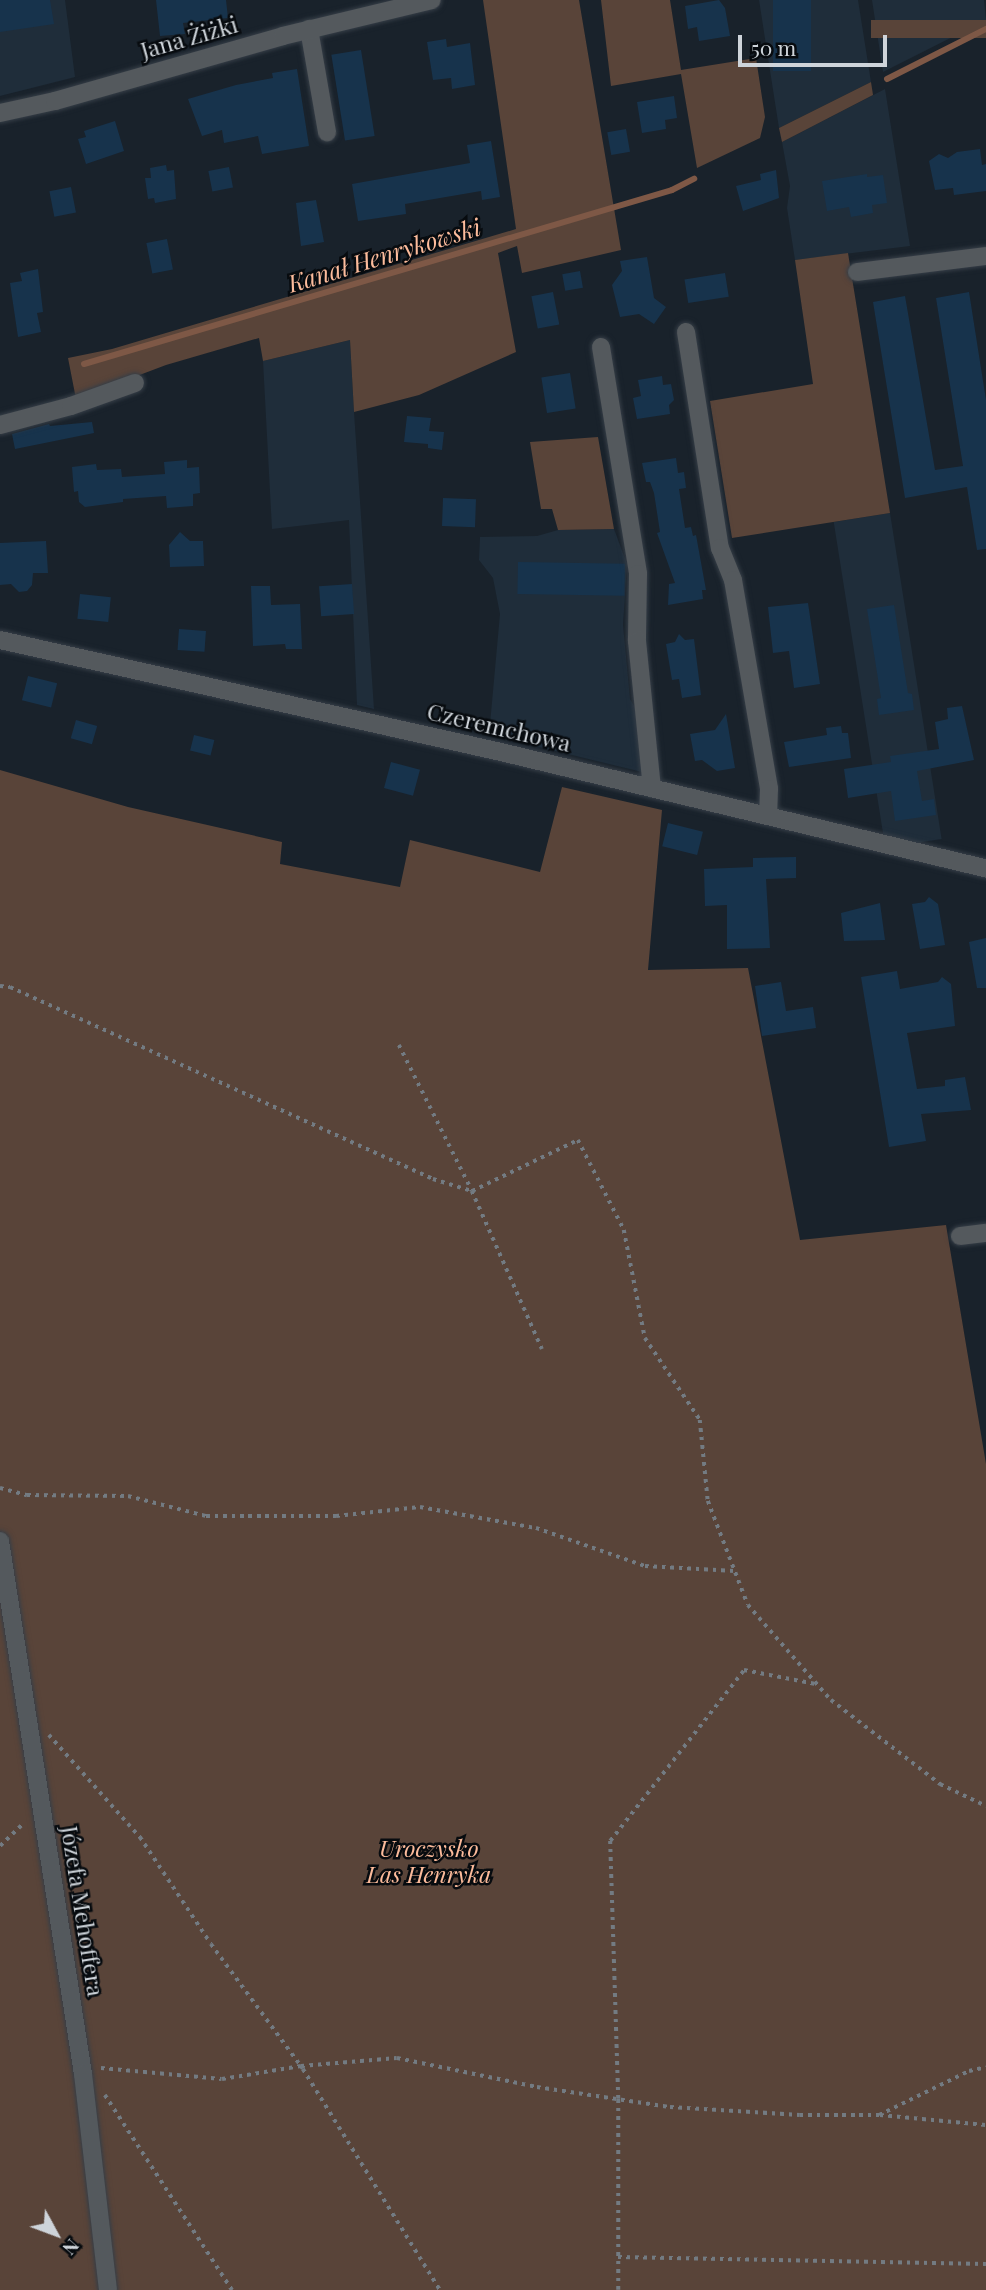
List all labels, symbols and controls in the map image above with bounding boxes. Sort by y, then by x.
street label: Jana Żiżki [137,10,241,64]
scale bar [741,21,890,65]
text: 50 m [751,33,796,61]
water label: Kanał Henrykowski [284,212,484,298]
street label: Czeremchowa [425,697,573,757]
street label: Józefa Mehoffera [56,1824,110,1998]
park label: Uroczysko Las Henryka [367,1834,491,1888]
north arrow [21,2199,91,2269]
text: N [58,2234,86,2261]

